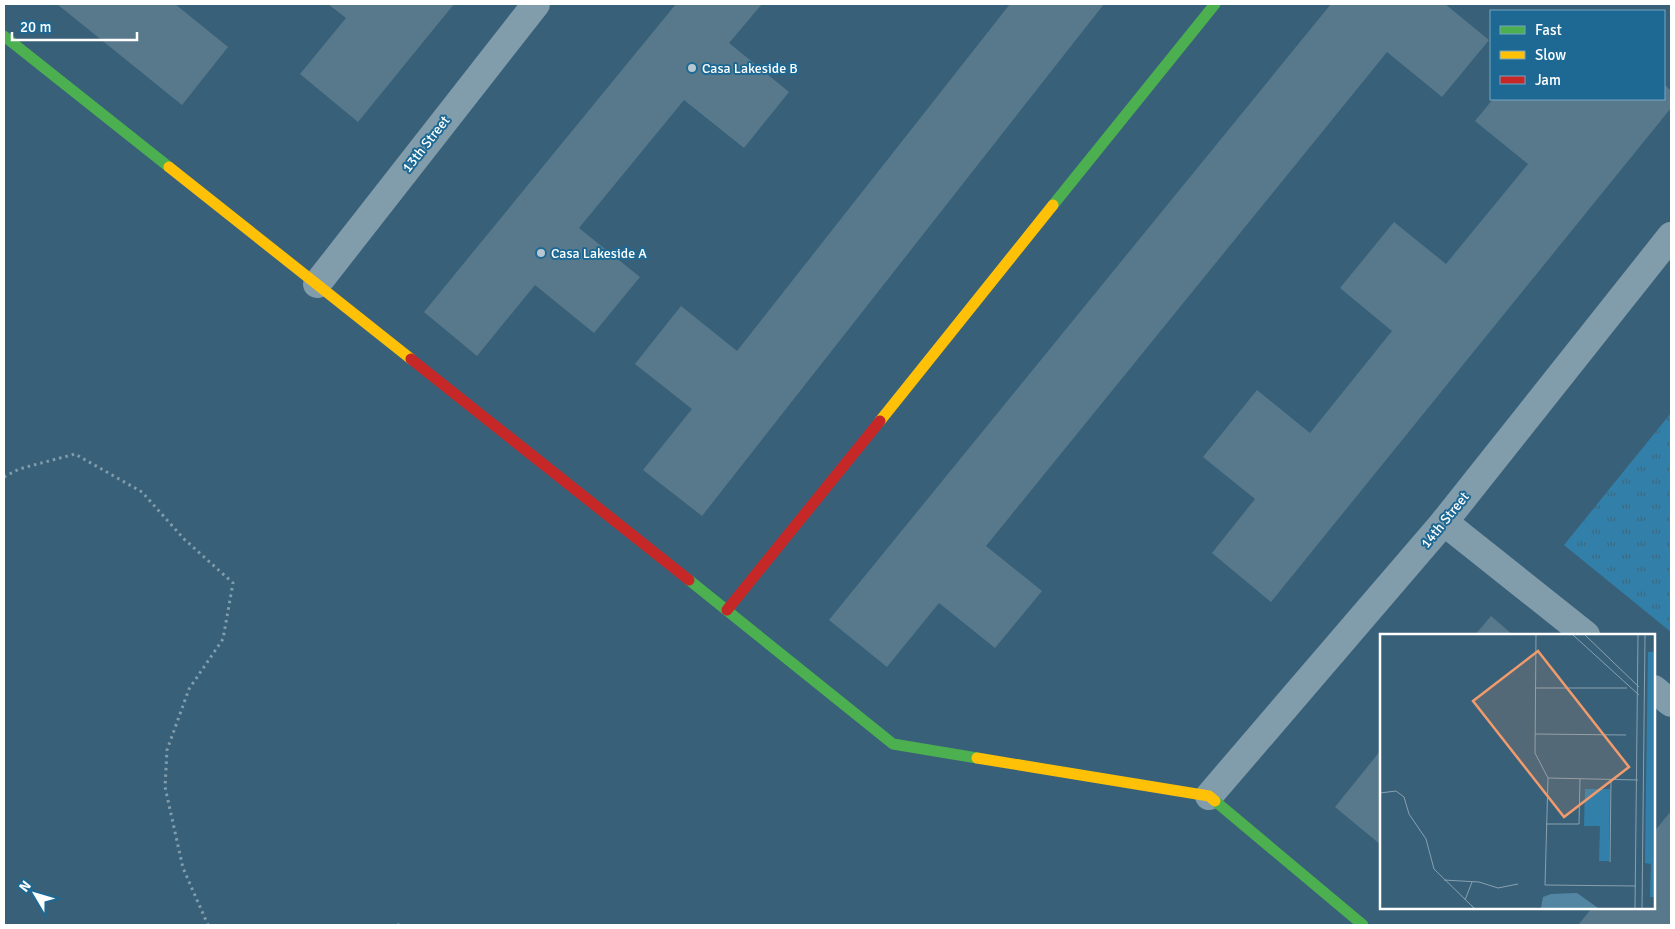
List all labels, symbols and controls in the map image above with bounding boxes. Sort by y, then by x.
scale bar [12,10,138,42]
legend [1490,10,1665,100]
text: 20 m [20,18,51,36]
text: Fast [1535,21,1562,39]
text: Slow [1535,46,1566,64]
place label: Casa Lakeside B [702,60,798,77]
marker: Casa Lakeside B [686,62,698,74]
text: Jam [1535,71,1561,89]
street label: 13th Street [399,112,453,176]
place label: Casa Lakeside A [551,245,647,262]
marker: Casa Lakeside A [535,247,547,259]
street label: 14th Street [1417,488,1473,551]
inset map [1380,634,1655,909]
north arrow [10,869,60,919]
text: N [15,877,35,895]

